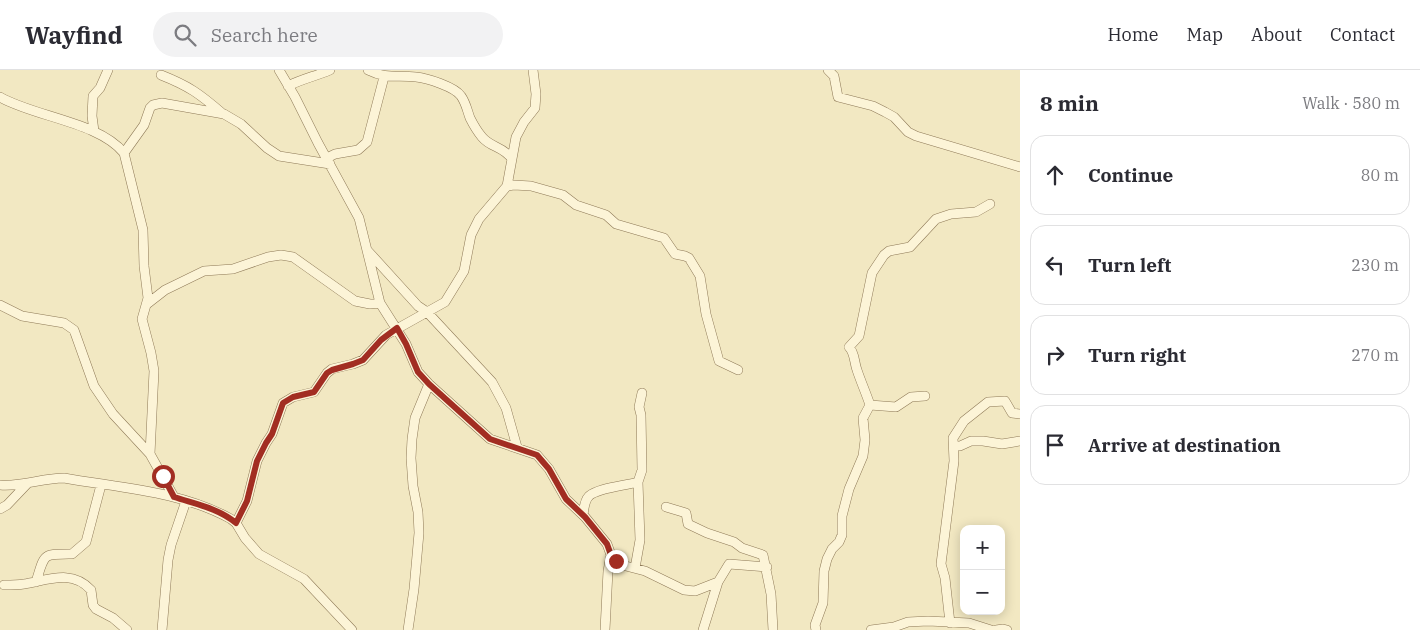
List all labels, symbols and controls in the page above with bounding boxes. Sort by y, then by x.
search box [153,12,503,57]
text: Wayfind [25,19,123,51]
icon: search [171,21,199,49]
text: Search here [211,23,318,47]
text: Home [1107,23,1159,46]
text: Map [1187,23,1223,46]
text: About [1251,23,1302,46]
text: Contact [1330,23,1395,46]
text: 8 min [1040,89,1099,117]
text: Walk · 580 m [1302,93,1400,113]
icon: ahead [1041,161,1069,189]
text: Continue [1088,163,1173,187]
text: 80 m [1361,165,1399,185]
icon: left [1041,251,1069,279]
text: Turn left [1088,253,1171,277]
text: 230 m [1351,255,1399,275]
icon: right [1041,341,1069,369]
text: Turn right [1088,343,1186,367]
text: 270 m [1351,345,1399,365]
icon: arrive [1041,431,1069,459]
text: Arrive at destination [1088,433,1281,457]
route start [152,465,175,488]
map controls [960,525,1005,615]
button: + [960,525,1005,570]
route end [605,550,628,573]
button: − [960,570,1005,615]

